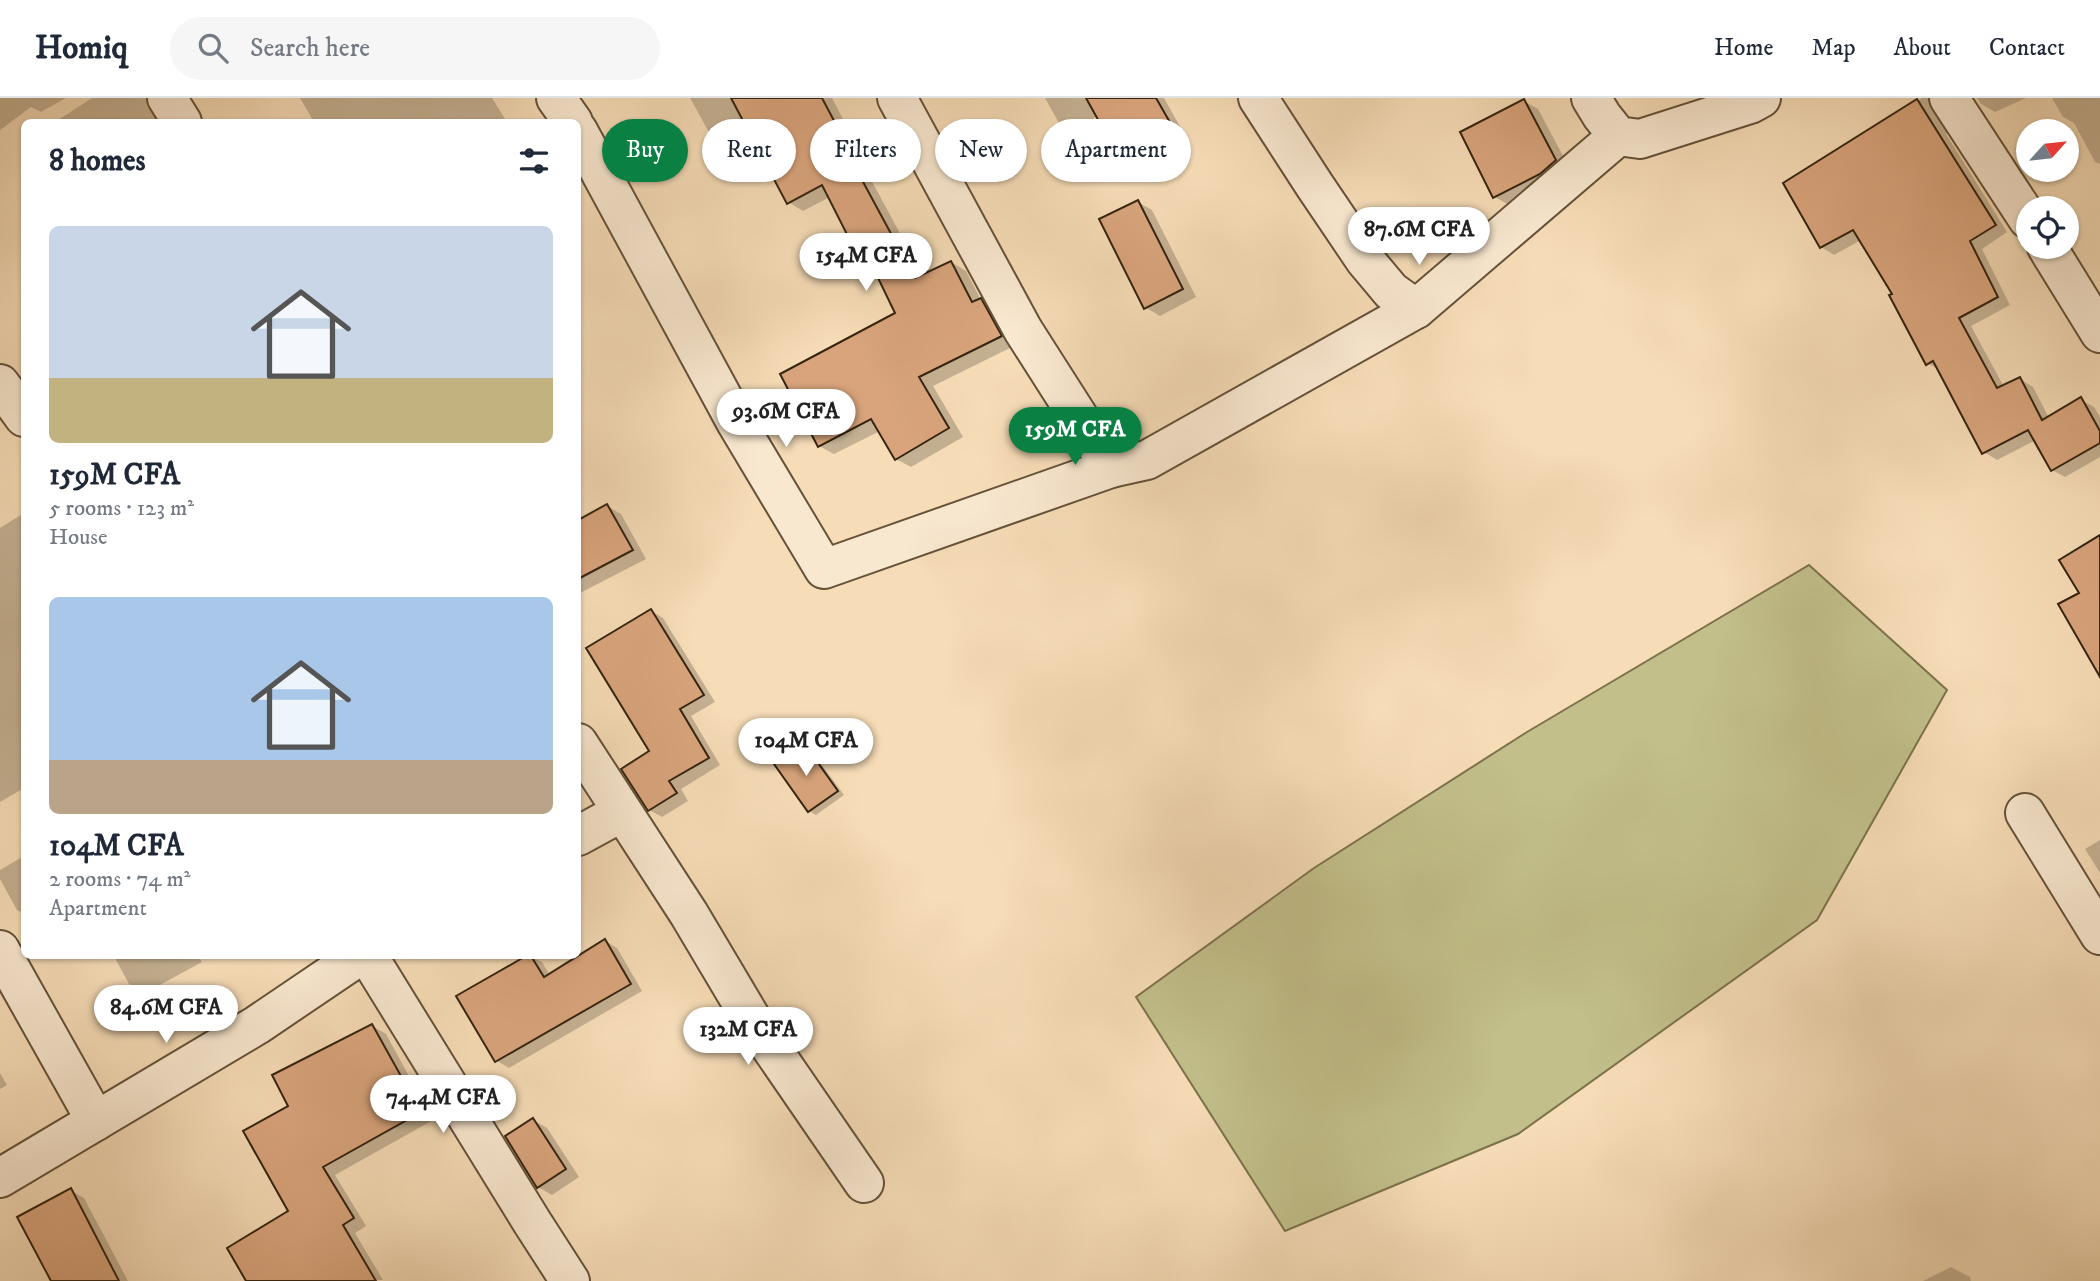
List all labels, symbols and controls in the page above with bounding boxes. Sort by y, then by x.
search box [170,17,660,80]
text: Homiq [35,28,128,69]
icon: search [194,29,232,67]
text: Search here [250,32,370,65]
text: Home [1714,33,1773,63]
text: Map [1811,33,1856,63]
text: About [1894,33,1951,63]
text: Contact [1989,33,2065,63]
chip: Buy [602,119,688,182]
chip: Rent [702,119,796,182]
chip: Filters [810,119,921,182]
chip: New [935,119,1027,182]
chip: Apartment [1041,119,1191,182]
north arrow [2016,119,2079,182]
map controls [2016,119,2079,259]
icon: filters [515,142,553,180]
text: 8 homes [49,143,146,180]
button: locate [2016,196,2079,259]
pin: 87.6M CFA [1339,208,1499,267]
text: 87.6M CFA [1364,215,1474,244]
pin: 154M CFA [794,234,938,293]
text: 154M CFA [815,241,917,270]
icon: home [238,271,364,397]
pin: 93.6M CFA [706,390,866,449]
text: 93.6M CFA [733,397,839,426]
pin: 159M CFA [1003,408,1147,467]
text: 159M CFA [1025,415,1125,444]
text: 159M CFA [49,457,180,494]
text: 5 rooms · 123 m² [49,494,194,523]
text: House [49,523,107,552]
icon: home [238,642,364,768]
pin: 104M CFA [734,718,878,778]
text: 104M CFA [754,726,858,755]
text: 104M CFA [49,828,184,865]
text: 2 rooms · 74 m² [49,865,190,894]
text: Apartment [49,894,147,923]
pin: 84.6M CFA [86,986,246,1045]
text: 84.6M CFA [110,993,222,1022]
pin: 132M CFA [676,1007,820,1067]
text: 132M CFA [699,1015,797,1044]
pin: 74.4M CFA [363,1076,523,1135]
text: 74.4M CFA [386,1083,500,1112]

